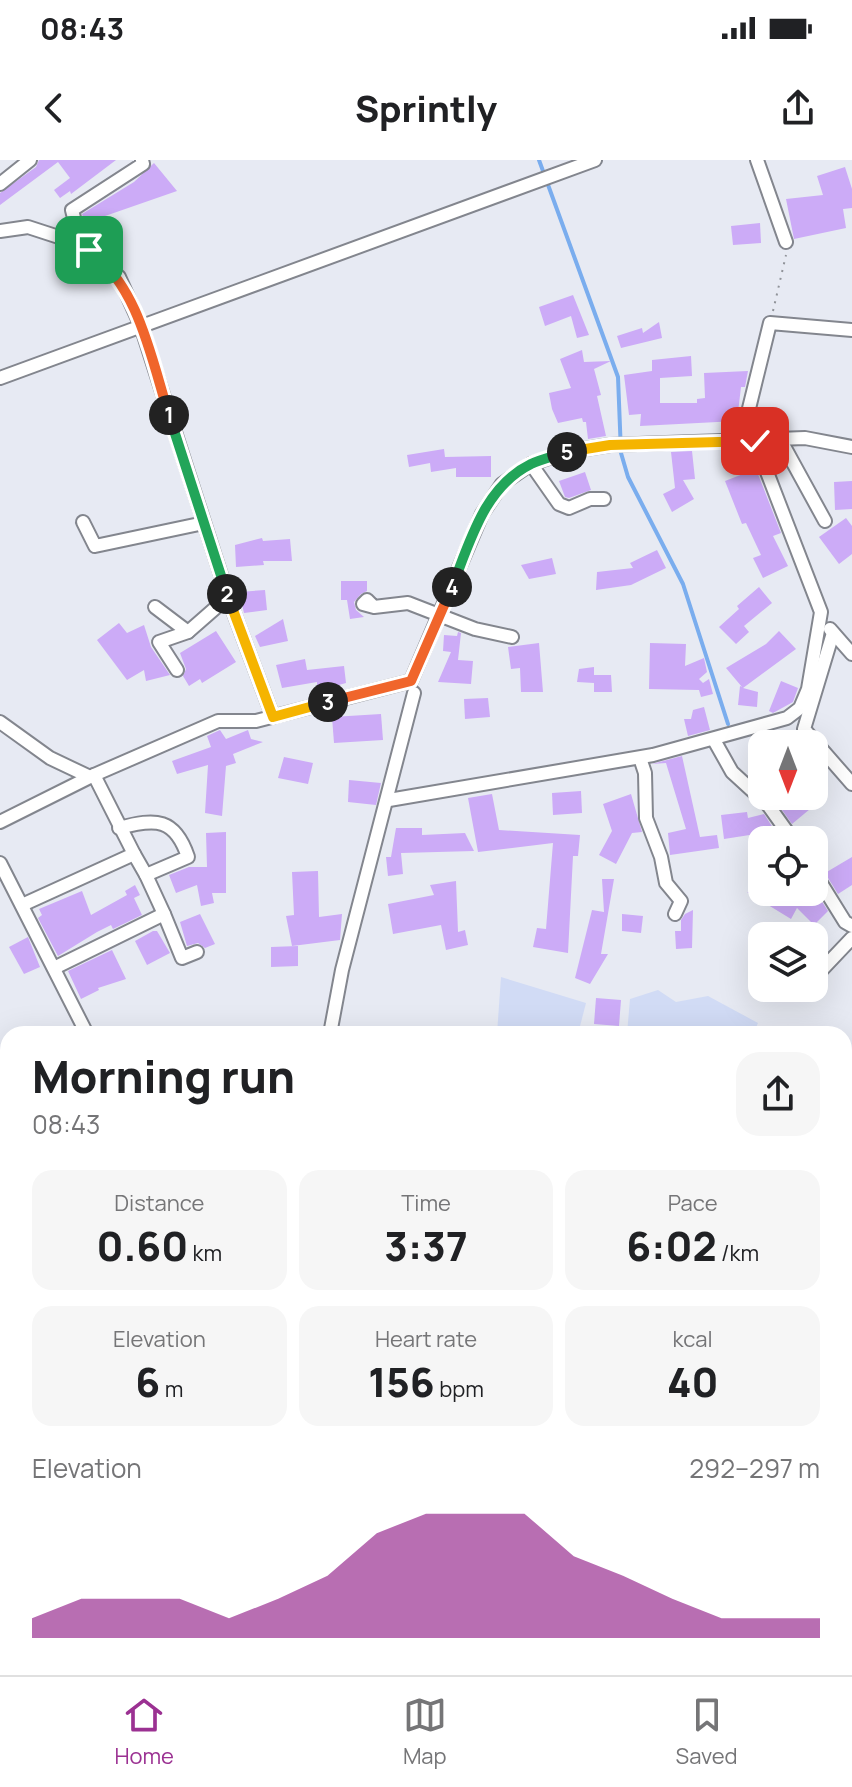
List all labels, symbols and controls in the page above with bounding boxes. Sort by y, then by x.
text: 08:43 [40,8,124,49]
text: Sprintly [355,84,497,133]
icon: back [32,86,76,130]
icon: share [776,86,820,130]
pin [55,216,123,284]
icon: arrive [67,228,111,272]
pin: 1 [149,395,189,435]
text: 1 [164,400,174,430]
pin [721,407,789,475]
icon: check [733,419,777,463]
pin: 5 [547,432,587,472]
text: 5 [561,437,573,467]
pin: 4 [432,567,472,607]
text: 4 [445,572,459,602]
pin: 2 [207,574,247,614]
text: 2 [220,579,234,609]
pin: 3 [308,682,348,722]
text: 3 [322,687,334,717]
north arrow [748,730,828,810]
map controls [748,730,828,1002]
button: locate [748,826,828,906]
button: layers [748,922,828,1002]
text: Morning run [32,1046,295,1106]
button: share [736,1052,820,1136]
text: 08:43 [32,1106,100,1142]
text: Distance [114,1188,204,1218]
text: Time [401,1188,451,1218]
text: Pace [668,1188,718,1218]
text: 0.60 [97,1218,188,1273]
text: 3:37 [384,1218,468,1273]
text: 6:02 [626,1218,717,1273]
text: km [188,1238,222,1268]
text: /km [717,1238,759,1268]
text: Elevation [113,1324,206,1354]
text: Heart rate [375,1324,477,1354]
text: kcal [673,1324,713,1354]
text: 6 [135,1354,160,1409]
text: 156 [368,1354,435,1409]
text: 40 [667,1354,718,1409]
text: m [160,1374,183,1404]
text: bpm [435,1374,484,1404]
text: Elevation [32,1450,142,1486]
text: 292–297 m [689,1450,820,1486]
tab: Home [114,1693,174,1771]
tab: Map [403,1693,447,1771]
tab: Saved [676,1693,738,1771]

